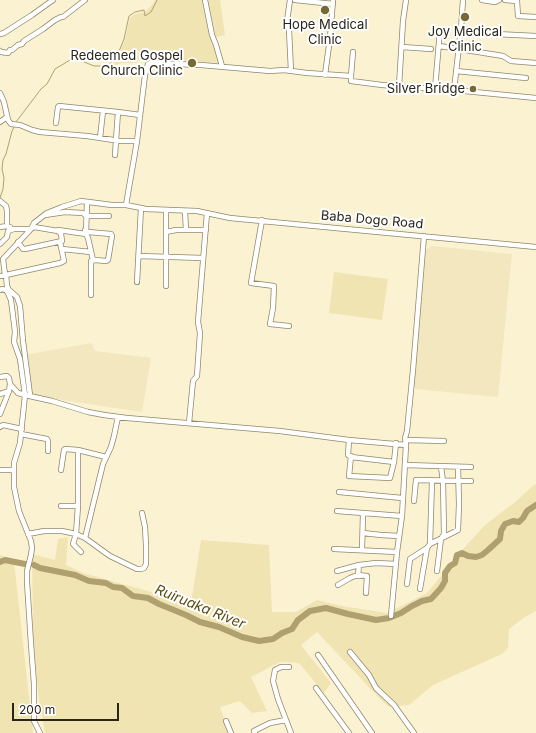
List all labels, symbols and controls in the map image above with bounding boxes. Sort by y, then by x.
marker: Hope Medical Clinic [319,4,331,16]
marker: Joy Medical Clinic [459,11,471,23]
place label: Hope Medical Clinic [282,17,368,48]
place label: Joy Medical Clinic [428,24,502,55]
place label: Redeemed Gospel Church Clinic [71,48,183,79]
marker: Redeemed Gospel Church Clinic [186,57,198,69]
place label: Silver Bridge [387,81,465,97]
marker: Silver Bridge [468,84,478,94]
street label: Baba Dogo Road [320,208,424,232]
water label: Ruiruaka River [152,581,248,633]
scale bar [14,695,121,721]
text: 200 m [19,702,55,717]

